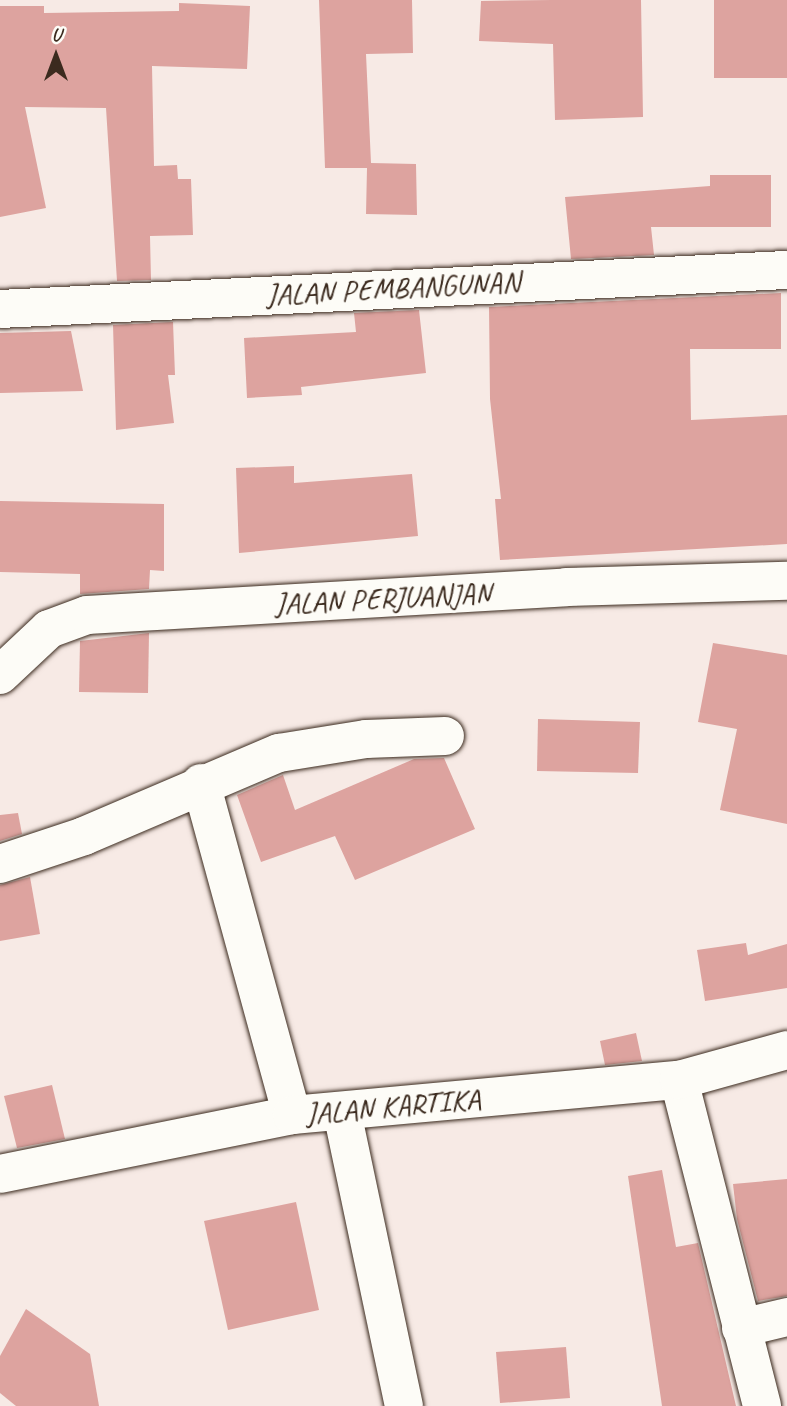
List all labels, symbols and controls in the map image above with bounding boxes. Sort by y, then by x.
north arrow [21,21,91,91]
text: U [51,23,61,47]
street label: JALAN PEMBANGUNAN [265,263,521,313]
street label: JALAN PERJUANJAN [274,574,492,622]
street label: JALAN KARTIKA [304,1080,482,1132]

